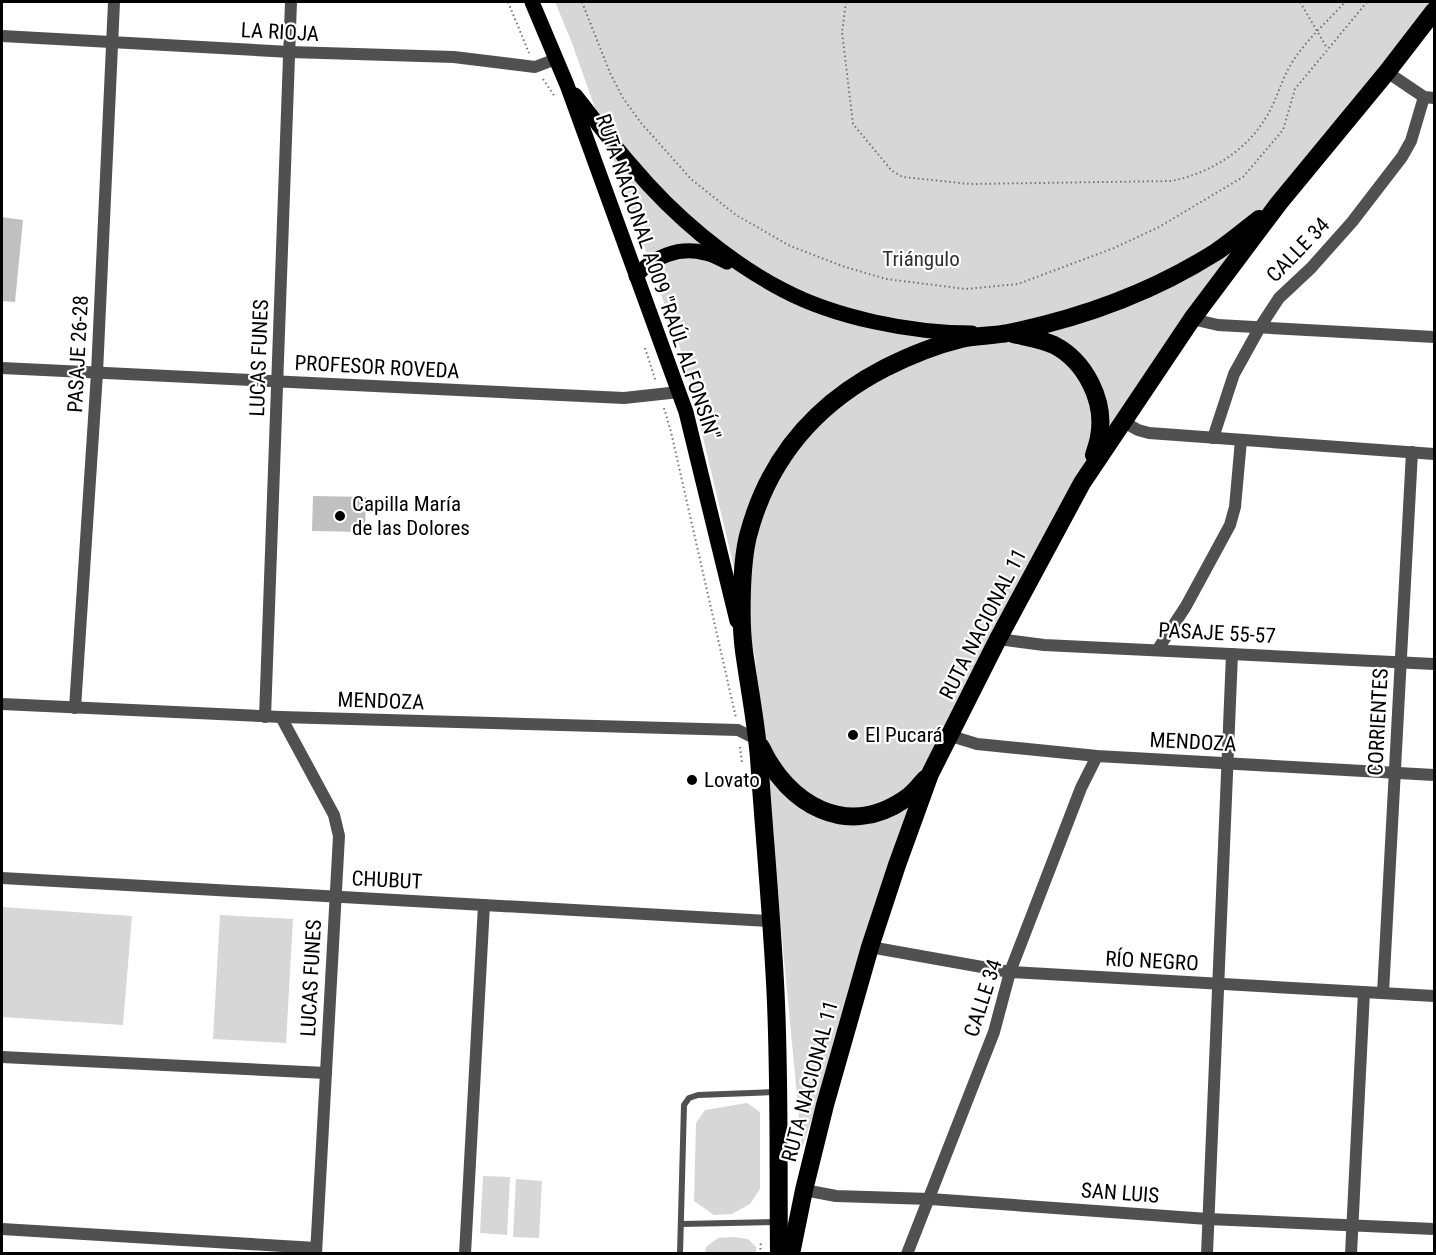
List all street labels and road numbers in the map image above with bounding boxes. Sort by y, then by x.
street label: LA RIOJA [240,18,320,46]
street label: RUTA NACIONAL A009 "RAÚL ALFONSÍN" [591,111,725,443]
street label: CALLE 34 [1262,213,1334,287]
street label: PASAJE 26-28 [63,295,93,413]
street label: LUCAS FUNES [245,299,273,417]
street label: PROFESOR ROVEDA [294,351,460,383]
street label: RUTA NACIONAL 11 [935,545,1031,703]
street label: PASAJE 55-57 [1158,618,1276,648]
street label: CORRIENTES [1363,668,1393,776]
street label: MENDOZA [337,687,425,715]
street label: MENDOZA [1149,728,1237,756]
street label: CHUBUT [351,866,423,894]
street label: LUCAS FUNES [296,919,326,1037]
street label: RÍO NEGRO [1105,947,1199,975]
street label: CALLE 34 [959,956,1007,1040]
street label: RUTA NACIONAL 11 [777,998,843,1164]
street label: SAN LUIS [1080,1178,1160,1208]

